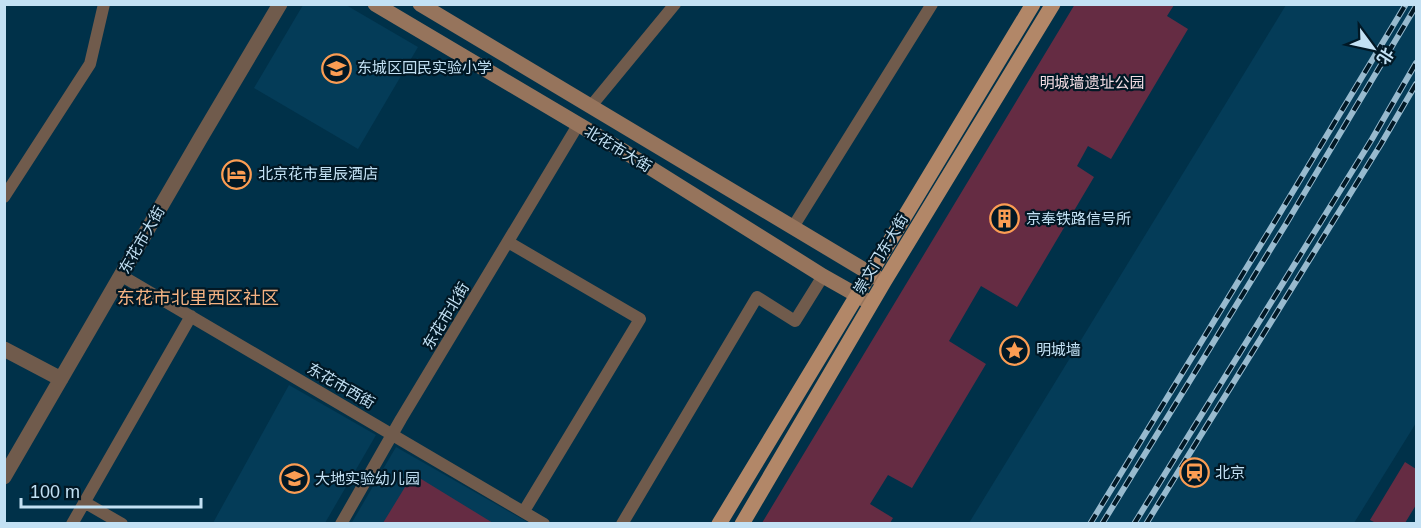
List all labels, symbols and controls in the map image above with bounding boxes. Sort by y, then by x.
north arrow [1343,18,1403,78]
text: 北 [1374,45,1397,67]
school or university icon: 东城区回民实验小学 [320,52,352,84]
place label: 东城区回民实验小学 [357,59,492,76]
park label: 明城墙遗址公园 [1039,74,1145,91]
street label: 北花市大街 [582,122,655,175]
hotel icon: 北京花市星辰酒店 [221,158,253,190]
place label: 北京花市星辰酒店 [258,165,378,182]
street label: 东花市大街 [115,203,168,276]
building icon: 京奉铁路信号所 [989,203,1021,235]
place label: 京奉铁路信号所 [1026,210,1131,227]
street label: 崇文门东大街 [850,211,911,297]
street label: 东花市北街 [419,279,472,352]
district label: 东花市北里西区社区 [117,288,279,308]
place icon: 明城墙 [999,334,1031,366]
place label: 明城墙 [1036,341,1081,358]
street label: 东花市西街 [305,359,378,412]
station icon: 北京 [1178,457,1210,489]
school or university icon: 大地实验幼儿园 [278,463,310,495]
place label: 北京 [1215,464,1245,481]
place label: 大地实验幼儿园 [315,470,420,487]
scale bar [21,471,201,509]
text: 100 m [30,482,80,502]

